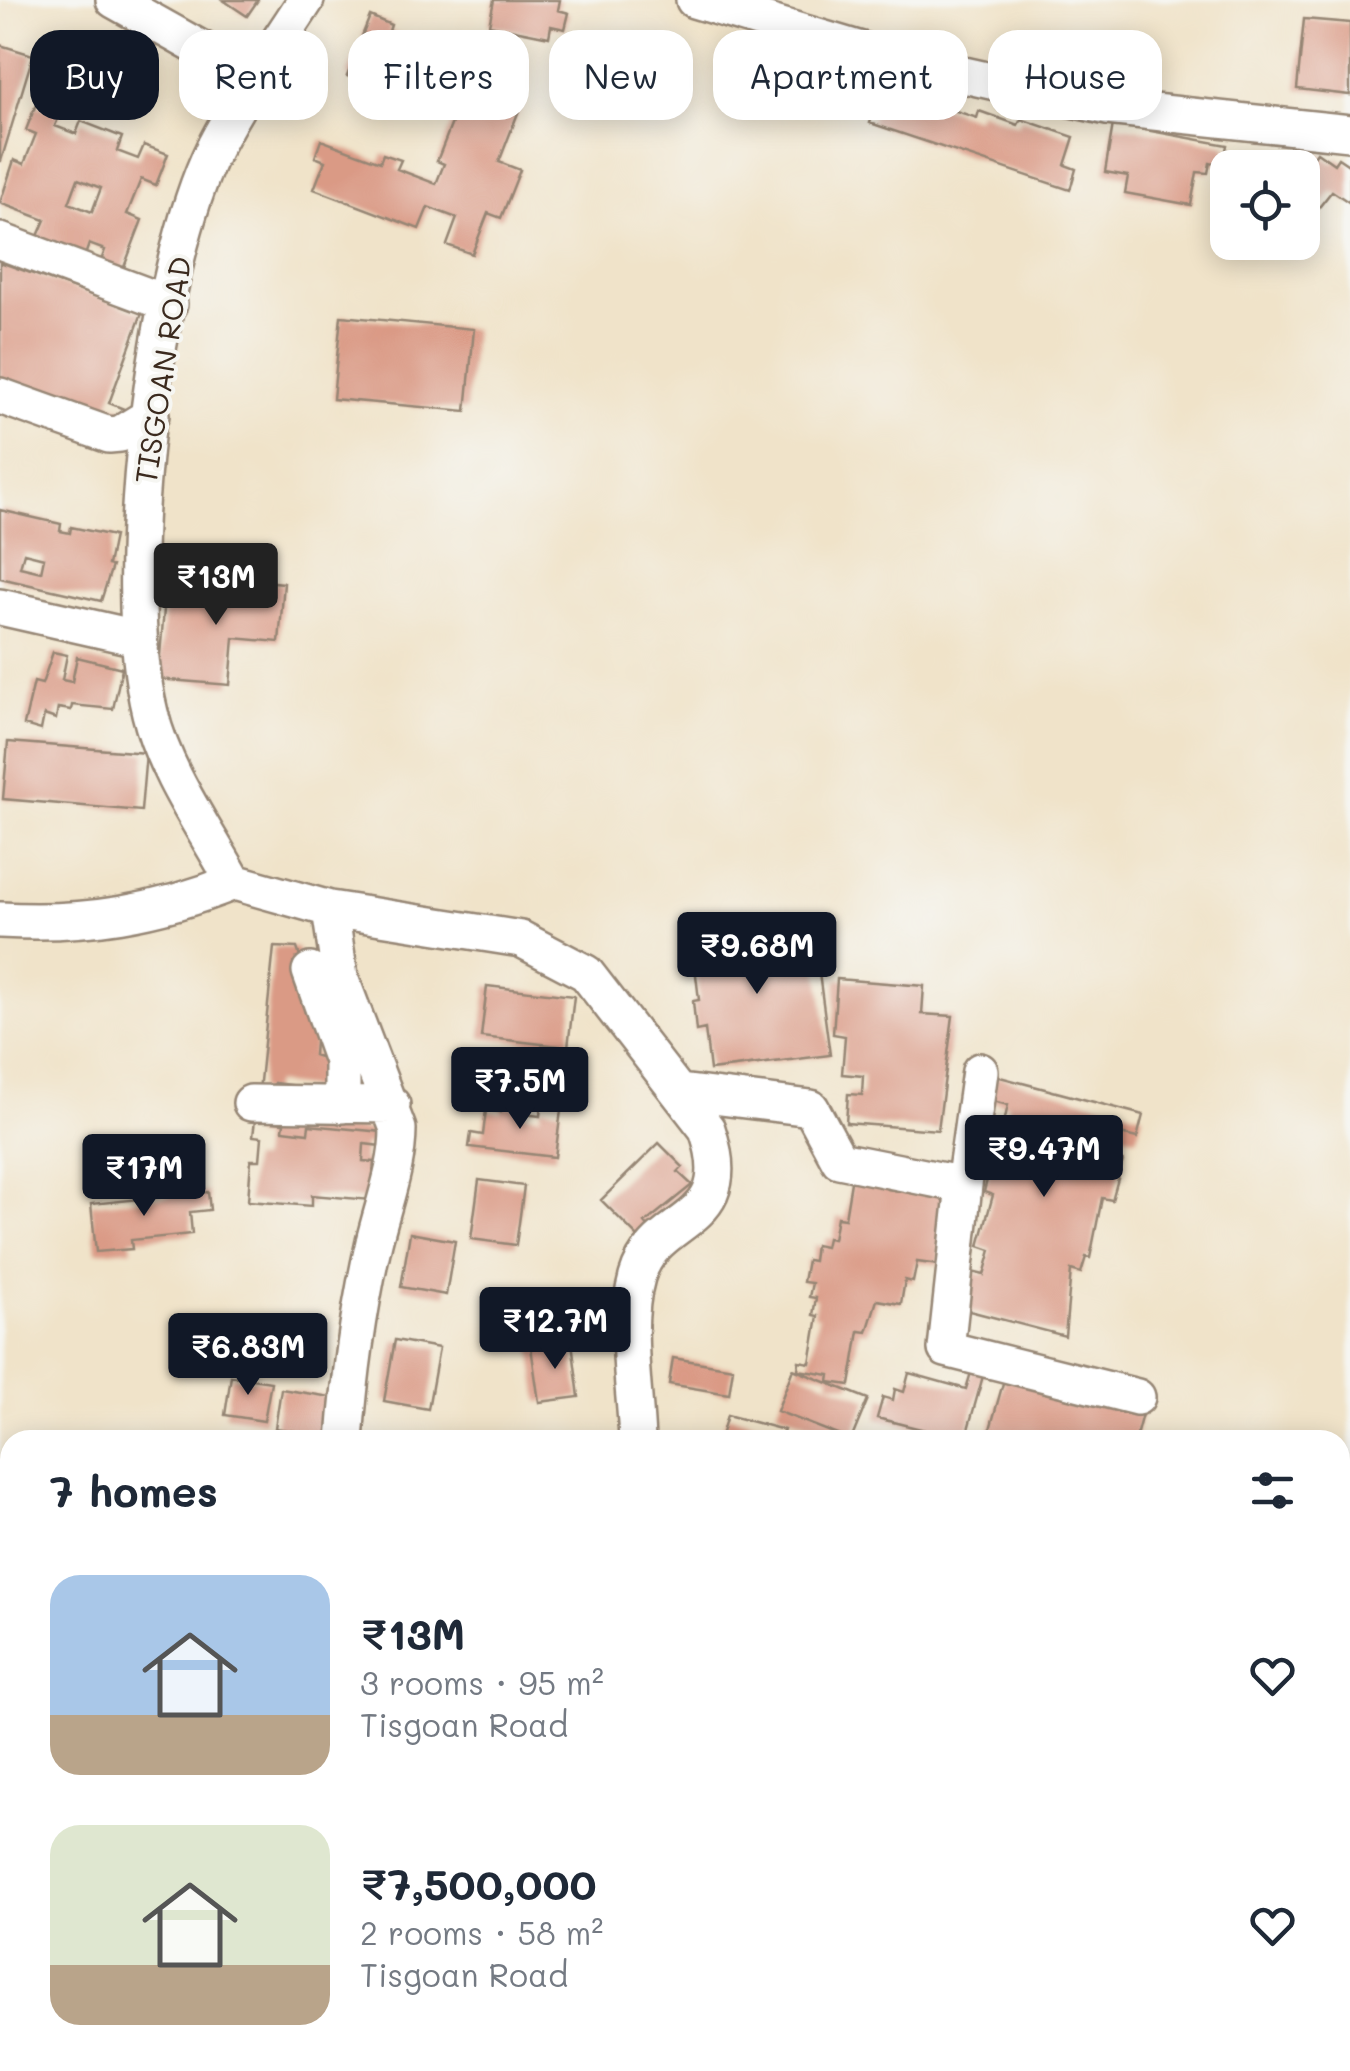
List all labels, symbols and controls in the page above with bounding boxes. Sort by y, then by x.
chip: Buy [30,30,159,120]
chip: Rent [179,30,328,120]
chip: Filters [348,30,529,120]
chip: New [549,30,693,120]
chip: Apartment [713,30,968,120]
chip: House [988,30,1162,120]
map controls [1210,150,1320,260]
button: locate [1210,150,1320,260]
street label: TISGOAN ROAD [124,253,200,487]
pin: ₹13M [157,543,275,628]
text: ₹13M [176,554,256,596]
pin: ₹9.68M [676,912,838,997]
text: ₹9.68M [699,923,815,965]
pin: ₹7.5M [450,1047,590,1132]
text: ₹7.5M [473,1058,567,1100]
pin: ₹9.47M [963,1115,1125,1200]
text: ₹9.47M [987,1126,1101,1168]
pin: ₹17M [85,1134,203,1219]
text: ₹17M [104,1145,184,1187]
pin: ₹12.7M [474,1287,636,1372]
text: ₹12.7M [502,1298,608,1340]
pin: ₹6.83M [167,1313,329,1398]
text: ₹6.83M [190,1324,306,1366]
text: 7 homes [50,1463,218,1518]
icon: filters [1245,1463,1300,1518]
text: ₹13M [360,1606,466,1661]
icon: home [130,1615,250,1735]
icon: heart [1245,1648,1300,1703]
text: 3 rooms · 95 m² [360,1661,604,1703]
text: Tisgoan Road [360,1703,568,1745]
text: ₹7,500,000 [360,1856,597,1911]
icon: home [130,1865,250,1985]
icon: heart [1245,1898,1300,1953]
text: 2 rooms · 58 m² [360,1911,603,1953]
text: Tisgoan Road [360,1953,568,1995]

